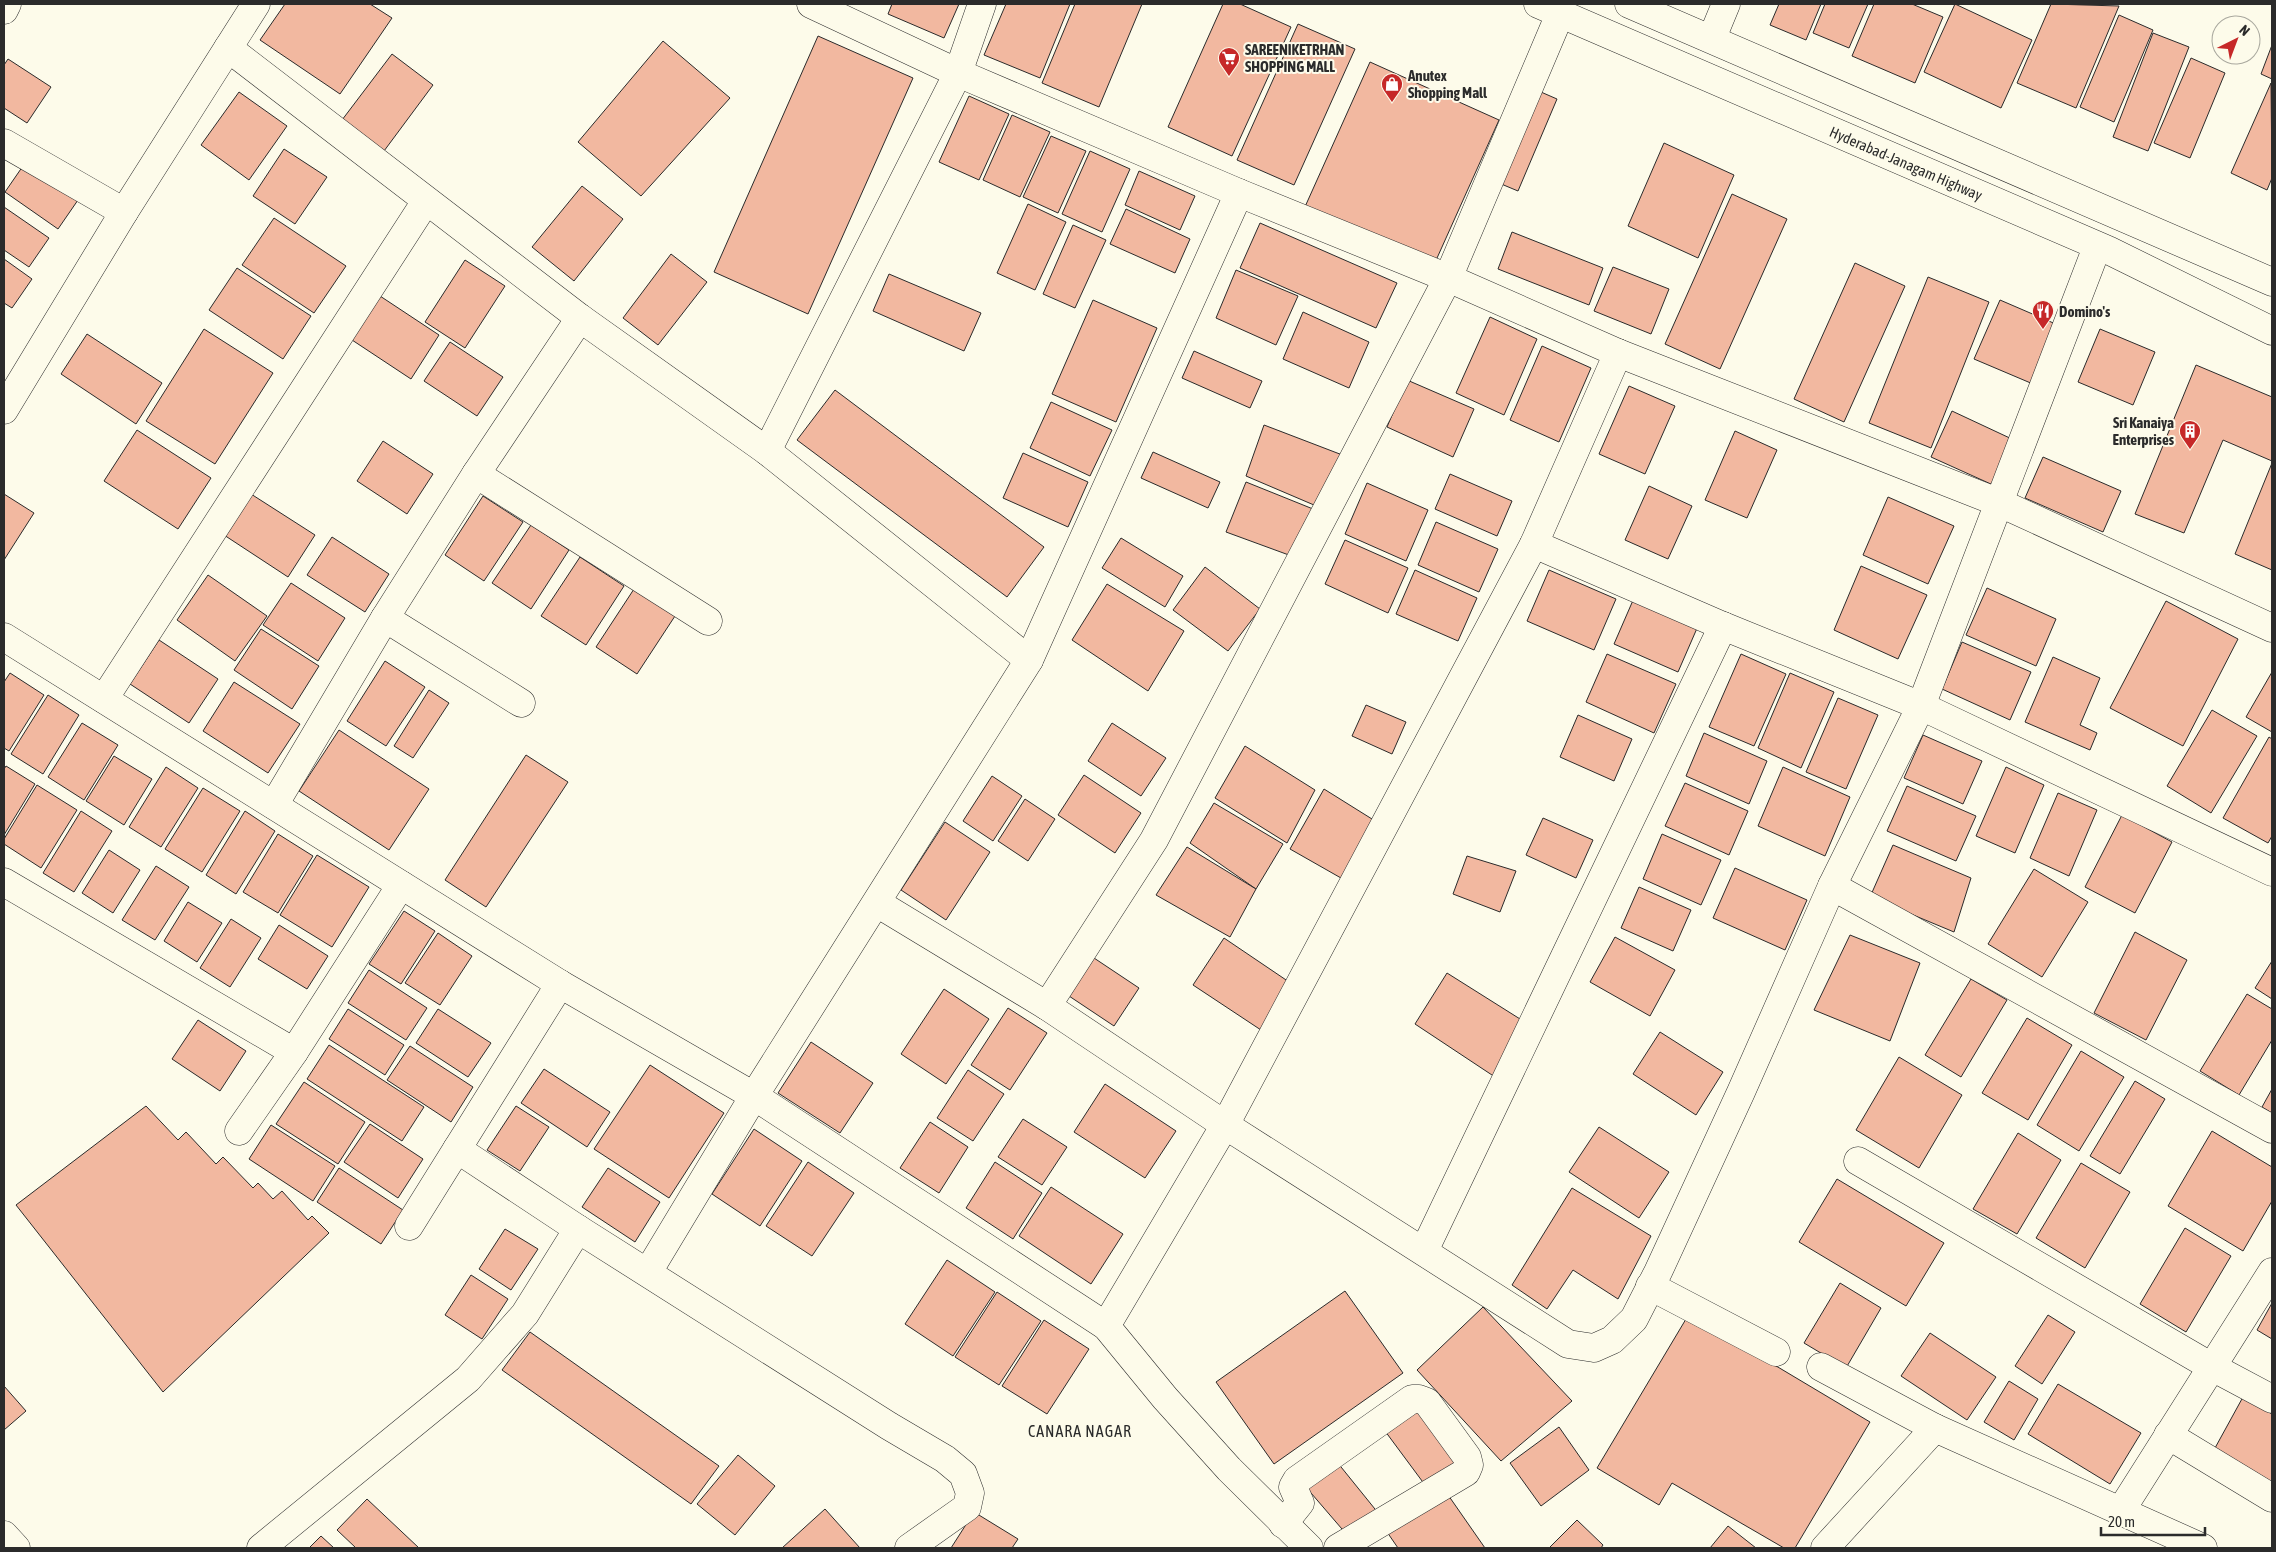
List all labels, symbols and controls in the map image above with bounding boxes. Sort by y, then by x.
north arrow [2211,15,2261,65]
text: N [2236,22,2253,39]
place label: SAREENIKETRHAN SHOPPING MALL [1245,41,1344,75]
supermarket icon: SAREENIKETRHAN SHOPPING MALL [1217,46,1241,77]
place label: Anutex Shopping Mall [1407,67,1488,101]
shop icon: Anutex Shopping Mall [1380,72,1404,103]
street label: Hyderabad-Janagam Highway [1827,122,1985,203]
restaurant icon: Domino's [2031,299,2055,330]
place label: Domino's [2059,303,2111,320]
place label: Sri Kanaiya Enterprises [2113,414,2175,448]
building icon: Sri Kanaiya Enterprises [2178,419,2202,450]
district label: CANARA NAGAR [1028,1422,1132,1440]
scale bar [2101,1504,2205,1536]
text: 20 m [2108,1513,2135,1530]

